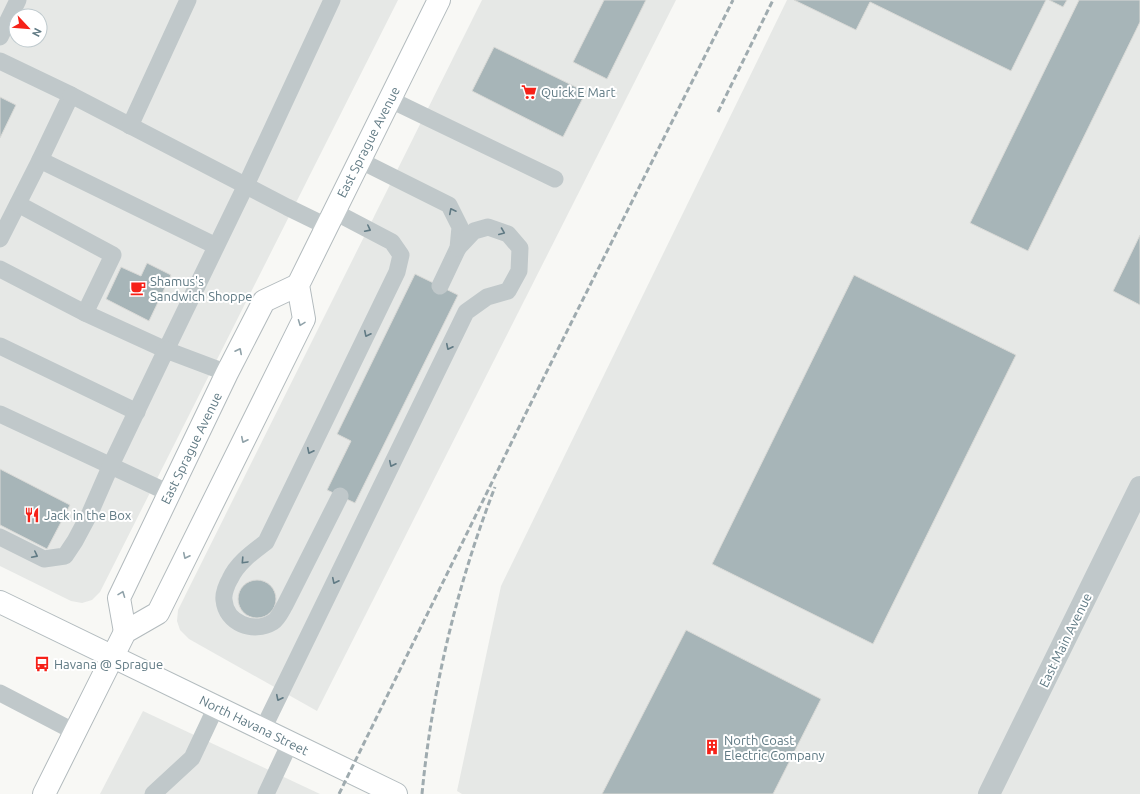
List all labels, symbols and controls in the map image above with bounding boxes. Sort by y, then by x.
north arrow [8,8,48,48]
text: N [30,26,44,39]
supermarket icon: Quick E Mart [520,83,538,101]
street label: East Sprague Avenue [334,84,402,200]
place label: Quick E Mart [541,85,616,100]
one-way arrow [449,208,457,215]
one-way arrow [363,225,371,232]
one-way arrow [498,228,505,236]
place label: Shamus's Sandwich Shoppe [150,274,252,303]
cafe icon: Shamus's Sandwich Shoppe [129,279,147,297]
one-way arrow [298,319,306,326]
one-way arrow [364,330,372,338]
one-way arrow [446,342,453,350]
one-way arrow [234,348,241,355]
street label: East Sprague Avenue [158,390,224,506]
one-way arrow [241,435,249,443]
one-way arrow [307,447,315,455]
one-way arrow [389,459,397,467]
restaurant icon: Jack in the Box [23,506,41,524]
place label: Jack in the Box [44,508,132,522]
one-way arrow [31,550,38,557]
one-way arrow [184,552,191,559]
one-way arrow [241,556,249,564]
one-way arrow [332,576,340,584]
one-way arrow [117,590,125,597]
street label: East Main Avenue [1036,591,1094,689]
bus stop icon: Havana @ Sprague [33,655,51,673]
place label: Havana @ Sprague [54,657,163,671]
street label: North Havana Street [197,693,311,757]
one-way arrow [276,693,284,701]
place label: North Coast Electric Company [724,733,825,762]
building icon: North Coast Electric Company [703,738,721,756]

